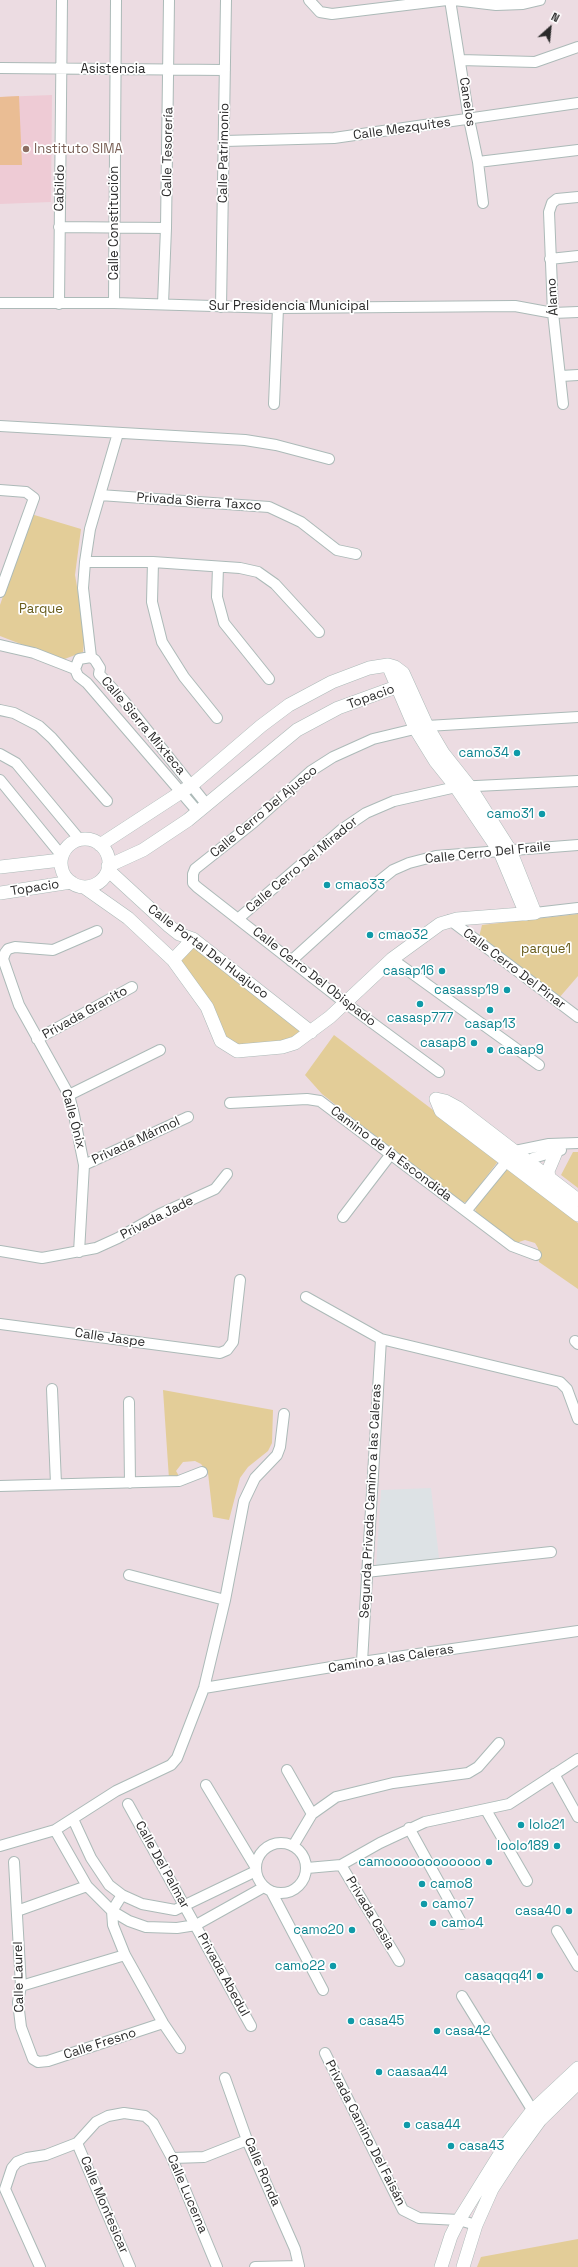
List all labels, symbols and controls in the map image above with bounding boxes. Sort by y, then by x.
north arrow [530,8,570,48]
text: N [549,9,562,25]
street label: Asistencia [81,61,145,77]
street label: Canelos [455,76,479,128]
street label: Calle Patrimonio [215,103,233,203]
street label: Calle Tesorería [159,107,177,197]
street label: Calle Mezquites [352,114,452,144]
place label: Instituto SIMA [34,141,123,157]
marker: Instituto SIMA [21,144,31,154]
street label: Cabildo [52,164,68,212]
street label: Calle Constitución [106,166,122,280]
street label: Álamo [544,277,562,317]
street label: Sur Presidencia Municipal [209,298,369,314]
street label: Privada Sierra Taxco [136,490,262,514]
park label: Parque [19,601,63,617]
street label: Calle Sierra Mixteca [97,674,189,778]
street label: Topacio [345,681,397,713]
place label: camo34 [459,745,509,761]
marker: camo34 [512,748,522,758]
street label: Calle Cerro Del Ajusco [207,763,321,861]
place label: camo31 [486,806,534,822]
marker: camo31 [537,809,547,819]
street label: Calle Cerro Del Mirador [243,814,361,916]
street label: Calle Cerro Del Fraile [424,839,552,867]
street label: Topacio [10,876,60,900]
place label: cmao33 [335,877,385,893]
marker: cmao33 [322,880,332,890]
street label: Calle Portal Del Huajuco [144,901,272,1003]
street label: Calle Cerro Del Obispado [249,924,379,1030]
street label: Calle Cerro Del Pinar [460,925,568,1013]
place label: cmao32 [378,927,428,943]
marker: cmao32 [365,930,375,940]
park label: parque1 [521,941,571,957]
place label: casap16 [383,963,434,979]
marker: casap16 [437,966,447,976]
place label: casassp19 [434,982,499,998]
street label: Privada Granito [40,983,130,1043]
marker: casassp19 [502,985,512,995]
marker: casasp777 [415,999,425,1009]
marker: casap13 [485,1005,495,1015]
place label: casasp777 [387,1010,453,1026]
place label: casap13 [464,1016,516,1032]
place label: casap8 [420,1035,466,1051]
marker: casap8 [469,1038,479,1048]
place label: casap9 [498,1042,544,1058]
marker: casap9 [485,1045,495,1055]
street label: Calle Ónix [58,1088,88,1150]
street label: Camino de la Escondida [327,1103,455,1205]
street label: Privada Mármol [90,1114,182,1168]
street label: Privada Jade [118,1193,196,1243]
street label: Calle Jaspe [74,1325,146,1351]
street label: Segunda Privada Camino a las Caleras [357,1383,385,1619]
street label: Camino a las Caleras [327,1641,455,1677]
place label: lolo21 [529,1817,565,1833]
street label: Calle Del Palmar [131,1818,193,1912]
marker: lolo21 [516,1820,526,1830]
place label: loolo189 [497,1838,549,1854]
marker: loolo189 [552,1841,562,1851]
place label: camoooooooooooo [358,1854,481,1870]
marker: camoooooooooooo [484,1857,494,1867]
street label: Privada Casia [342,1874,398,1952]
place label: camo8 [430,1876,473,1892]
marker: camo8 [417,1879,427,1889]
place label: camo7 [432,1896,474,1912]
marker: camo7 [419,1899,429,1909]
place label: casa40 [515,1903,561,1919]
marker: casa40 [564,1906,574,1916]
place label: camo4 [441,1915,484,1931]
marker: camo4 [428,1918,438,1928]
place label: camo20 [293,1922,344,1938]
marker: camo20 [347,1925,357,1935]
street label: Privada Abedul [194,1931,252,2019]
street label: Calle Laurel [11,1941,27,2013]
place label: camo22 [275,1958,325,1974]
marker: camo22 [328,1961,338,1971]
place label: casaqqq41 [464,1968,532,1984]
marker: casaqqq41 [535,1971,545,1981]
place label: casa45 [359,2013,404,2029]
marker: casa45 [346,2016,356,2026]
place label: casa42 [445,2023,490,2039]
street label: Calle Fresno [62,2025,138,2063]
marker: casa42 [432,2026,442,2036]
street label: Privada Camino Del Faisán [321,2058,409,2208]
place label: caasaa44 [387,2064,448,2080]
marker: caasaa44 [374,2067,384,2077]
place label: casa44 [415,2117,461,2133]
marker: casa44 [402,2120,412,2130]
street label: Calle Ronda [241,2135,283,2209]
place label: casa43 [459,2138,504,2154]
marker: casa43 [446,2141,456,2151]
street label: Calle Lucerna [163,2152,211,2236]
street label: Calle Montesicar [77,2154,131,2256]

